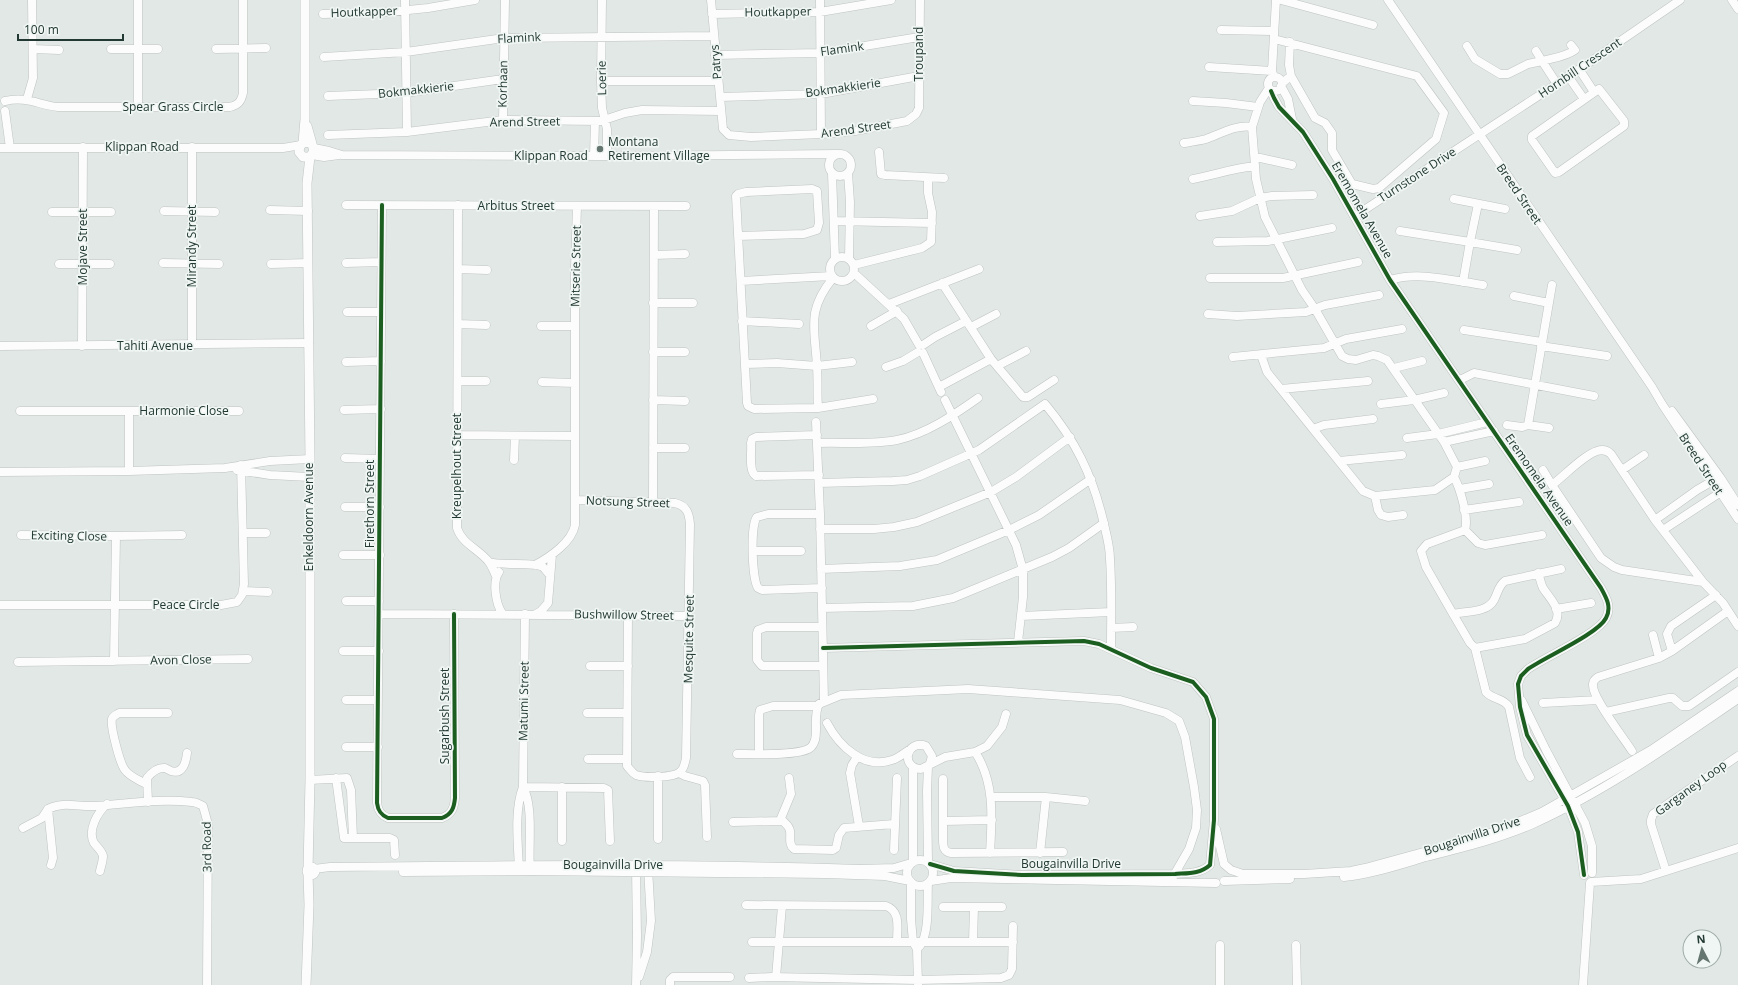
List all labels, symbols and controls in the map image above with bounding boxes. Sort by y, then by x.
street label: Houtkapper [330,2,398,21]
street label: Houtkapper [744,2,812,21]
scale bar [18,16,123,42]
text: 100 m [24,21,59,38]
street label: Troupand [910,27,927,81]
street label: Flamink [497,28,542,47]
street label: Hornbill Crescent [1535,33,1625,102]
street label: Flamink [819,37,865,60]
street label: Patrys [705,44,725,80]
street label: Korhaan [494,60,511,108]
street label: Loerie [593,60,610,96]
street label: Bokmakkierie [804,74,882,101]
street label: Bokmakkierie [377,77,455,102]
street label: Spear Grass Circle [122,98,224,115]
street label: Arend Street [490,112,560,131]
street label: Arend Street [820,115,892,142]
place label: Montana Retirement Village [608,133,710,164]
street label: Klippan Road [105,138,179,155]
street label: Turnstone Drive [1374,143,1459,206]
marker: Montana Retirement Village [595,144,605,154]
street label: Klippan Road [514,147,588,164]
street label: Eremomela Avenue [1328,158,1397,261]
street label: Breed Street [1493,160,1546,228]
street label: Arbitus Street [478,197,554,214]
street label: Mirandy Street [183,205,200,287]
street label: Mojave Street [74,208,91,286]
street label: Mitserie Street [566,225,585,307]
street label: Tahiti Avenue [117,337,193,354]
street label: Harmonie Close [139,402,229,419]
street label: Kreupelhout Street [448,413,465,519]
street label: Eremomela Avenue [1501,430,1578,529]
street label: Breed Street [1675,430,1728,498]
street label: Firethorn Street [361,460,378,548]
street label: Enkeldoorn Avenue [300,462,317,572]
street label: Notsung Street [586,492,670,511]
street label: Exciting Close [31,526,108,545]
street label: Mesquite Street [679,595,698,683]
street label: Peace Circle [152,596,220,613]
street label: Bushwillow Street [574,605,674,624]
street label: Avon Close [150,650,212,669]
street label: Matumi Street [514,661,533,741]
street label: Sugarbush Street [436,668,453,764]
street label: Garganey Loop [1651,756,1730,819]
street label: Bougainvilla Drive [1422,812,1522,859]
street label: 3rd Road [198,821,215,873]
street label: Bougainvilla Drive [1021,855,1121,872]
street label: Bougainvilla Drive [563,856,663,873]
north arrow [1682,929,1722,969]
text: N [1696,931,1706,946]

